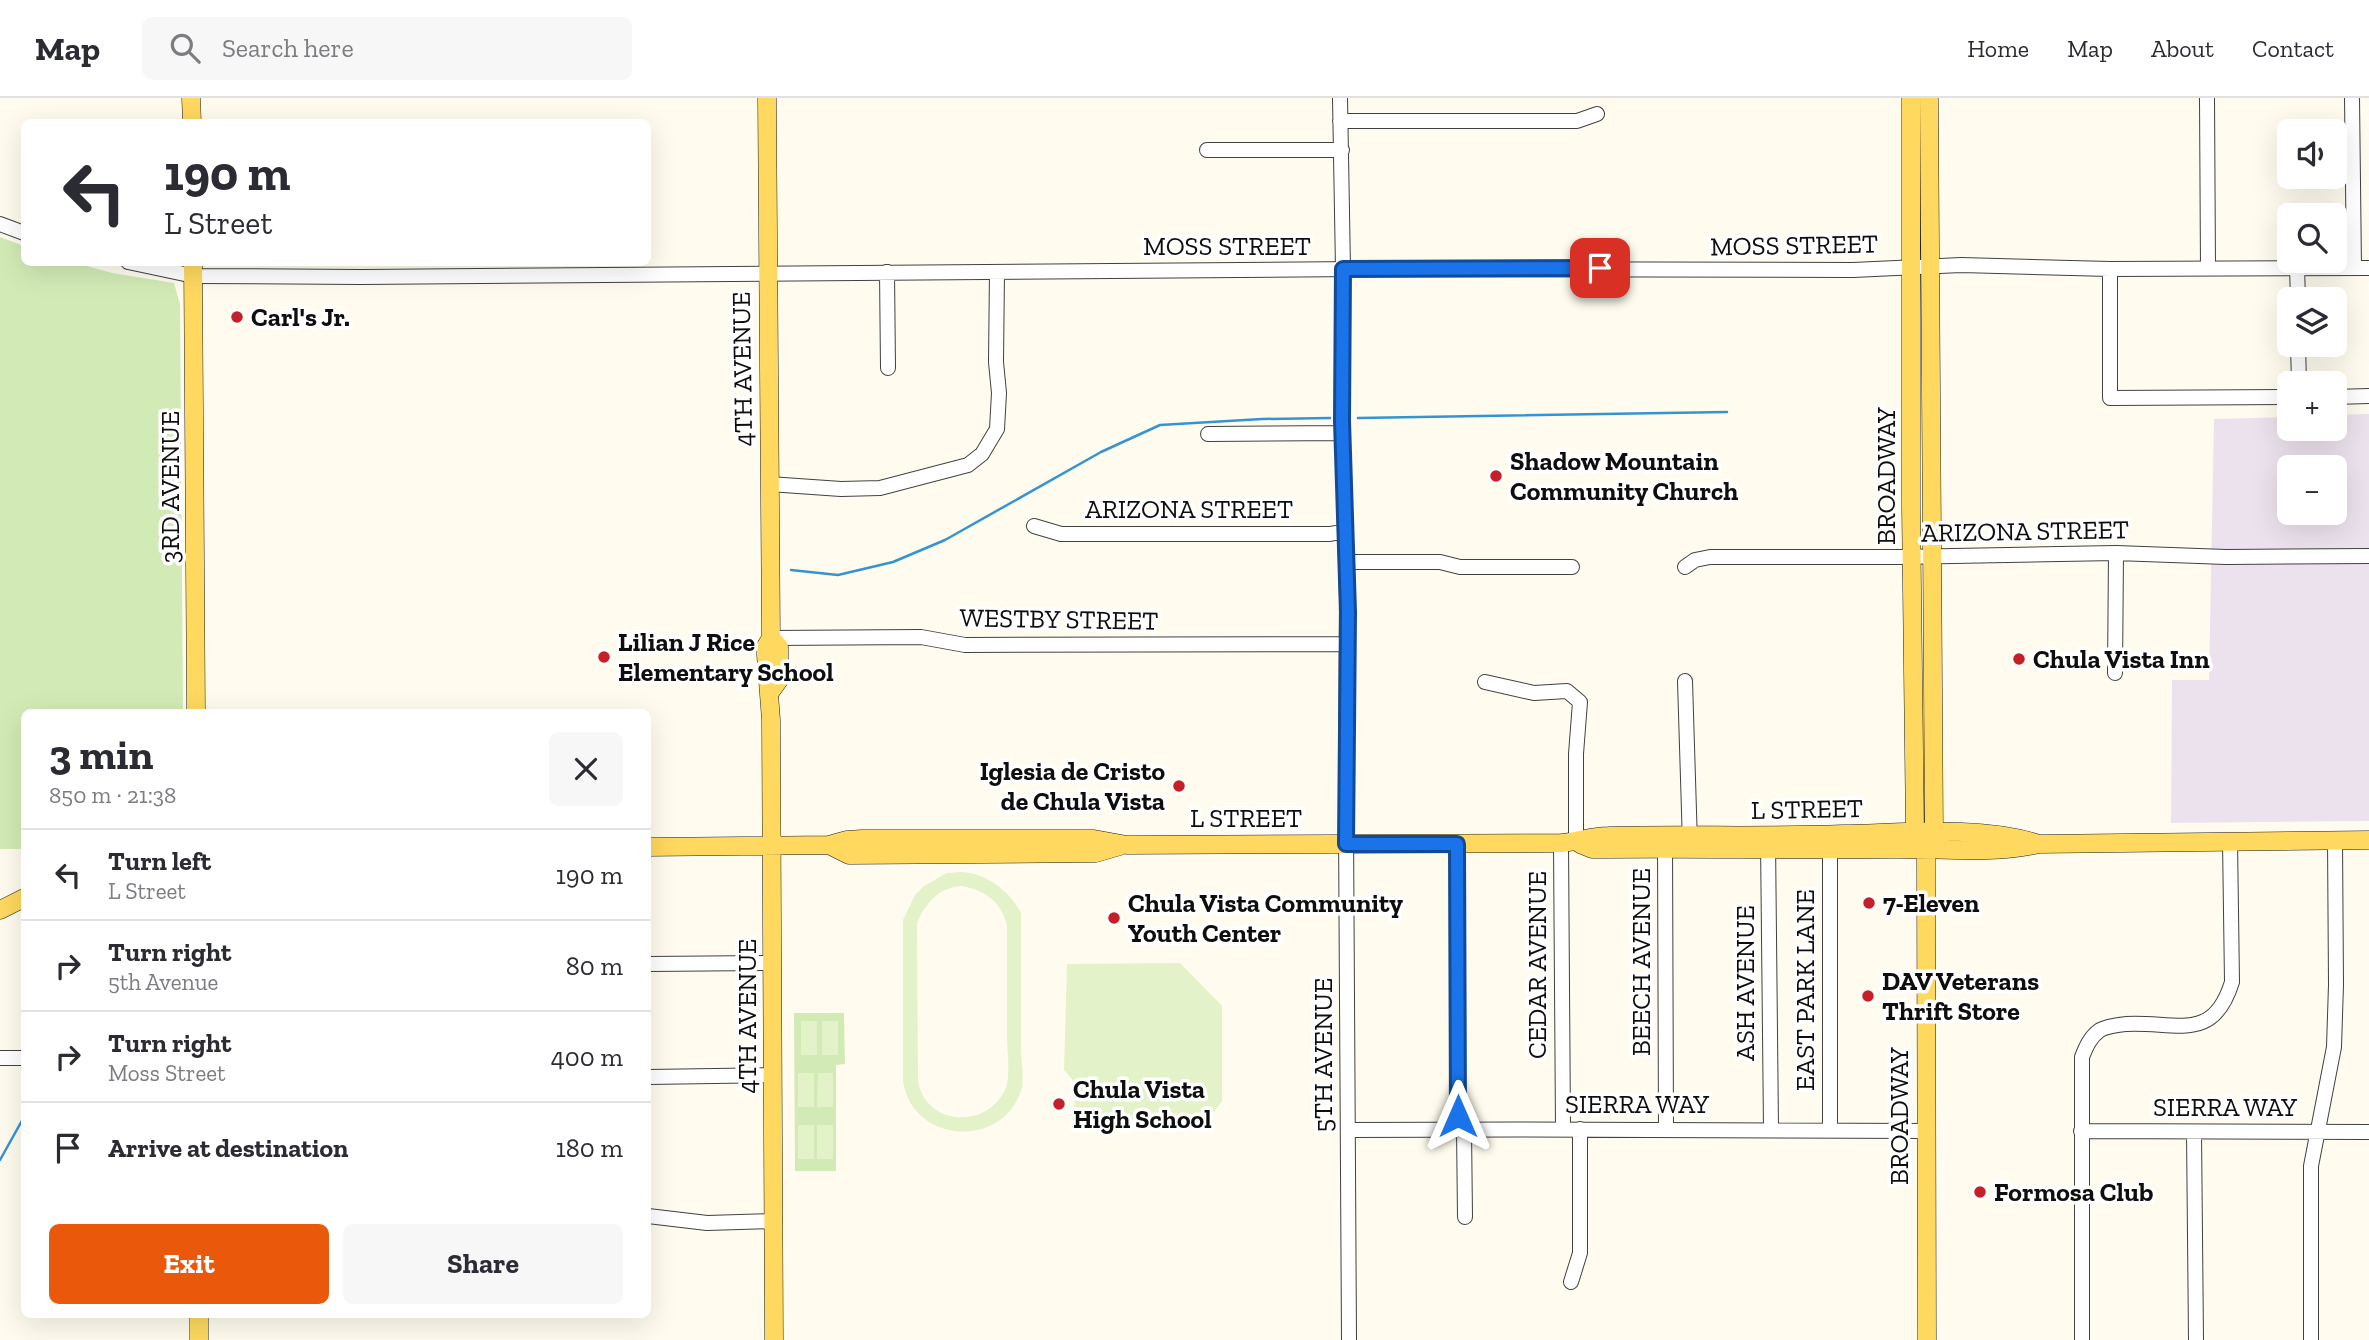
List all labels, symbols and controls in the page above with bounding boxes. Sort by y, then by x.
search box [142,17,632,80]
text: Map [35,29,100,68]
icon: search [166,29,204,67]
text: Search here [222,32,354,64]
text: Home [1967,34,2029,63]
text: Map [2067,34,2113,63]
text: About [2151,34,2214,63]
text: Contact [2252,34,2334,63]
map controls [2277,119,2347,525]
button: sound [2277,119,2347,189]
text: 190 m [164,144,290,203]
icon: left [49,147,140,238]
button: search [2277,203,2347,273]
text: L Street [164,204,272,242]
street label: MOSS STREET [1710,228,1878,262]
street label: MOSS STREET [1143,230,1311,262]
pin [1570,238,1630,298]
icon: arrive [1581,249,1619,287]
button: layers [2277,287,2347,357]
street label: 4TH AVENUE [725,291,759,447]
place label: Carl's Jr. [251,301,350,333]
marker: Carl's Jr. [229,309,245,325]
button: + [2277,371,2347,441]
street label: BROADWAY [1870,407,1902,545]
street label: 3RD AVENUE [154,411,186,563]
place label: Shadow Mountain Community Church [1510,445,1738,507]
button: − [2277,455,2347,525]
marker: Shadow Mountain Community Church [1488,468,1504,484]
street label: ARIZONA STREET [1085,493,1293,525]
street label: ARIZONA STREET [1921,513,2129,549]
street label: WESTBY STREET [959,601,1159,637]
place label: Lilian J Rice Elementary School [618,626,834,688]
place label: Chula Vista Inn [2033,643,2210,675]
marker: Lilian J Rice Elementary School [596,649,612,665]
marker: Chula Vista Inn [2011,651,2027,667]
text: 3 min [49,729,154,780]
button: close [549,732,623,806]
place label: Iglesia de Cristo de Chula Vista [980,755,1165,817]
marker: Iglesia de Cristo de Chula Vista [1171,778,1187,794]
text: 850 m · 21:38 [49,781,176,809]
street label: L STREET [1751,792,1863,826]
street label: L STREET [1190,802,1302,834]
text: Turn left [108,845,211,877]
icon: left [49,856,87,894]
text: 190 m [556,859,623,891]
street label: BEECH AVENUE [1625,868,1657,1056]
street label: CEDAR AVENUE [1521,871,1553,1059]
text: L Street [108,877,186,905]
place label: Chula Vista Community Youth Center [1128,887,1403,949]
place label: 7-Eleven [1883,887,1980,919]
street label: EAST PARK LANE [1789,889,1821,1091]
marker: 7-Eleven [1861,895,1877,911]
street label: ASH AVENUE [1729,905,1761,1061]
marker: Chula Vista Community Youth Center [1106,910,1122,926]
text: Turn right [108,936,231,968]
street label: 4TH AVENUE [731,939,763,1093]
icon: right [49,947,87,985]
text: 80 m [566,950,623,982]
place label: DAV Veterans Thrift Store [1882,965,2039,1027]
text: 5th Avenue [108,968,218,996]
street label: 5TH AVENUE [1307,978,1339,1132]
marker: DAV Veterans Thrift Store [1860,988,1876,1004]
text: Turn right [108,1027,231,1059]
icon: right [49,1038,87,1076]
text: 400 m [551,1041,623,1073]
street label: BROADWAY [1883,1047,1915,1185]
text: Moss Street [108,1059,226,1087]
place label: Chula Vista High School [1073,1073,1212,1135]
position arrow [1421,1079,1495,1153]
street label: SIERRA WAY [1565,1088,1709,1120]
street label: SIERRA WAY [2153,1091,2297,1123]
marker: Chula Vista High School [1051,1096,1067,1112]
icon: arrive [49,1129,87,1167]
text: Arrive at destination [108,1132,348,1164]
text: 180 m [556,1132,623,1164]
place label: Formosa Club [1994,1176,2153,1208]
marker: Formosa Club [1972,1184,1988,1200]
button: Exit [49,1224,329,1304]
button: Share [343,1224,623,1304]

